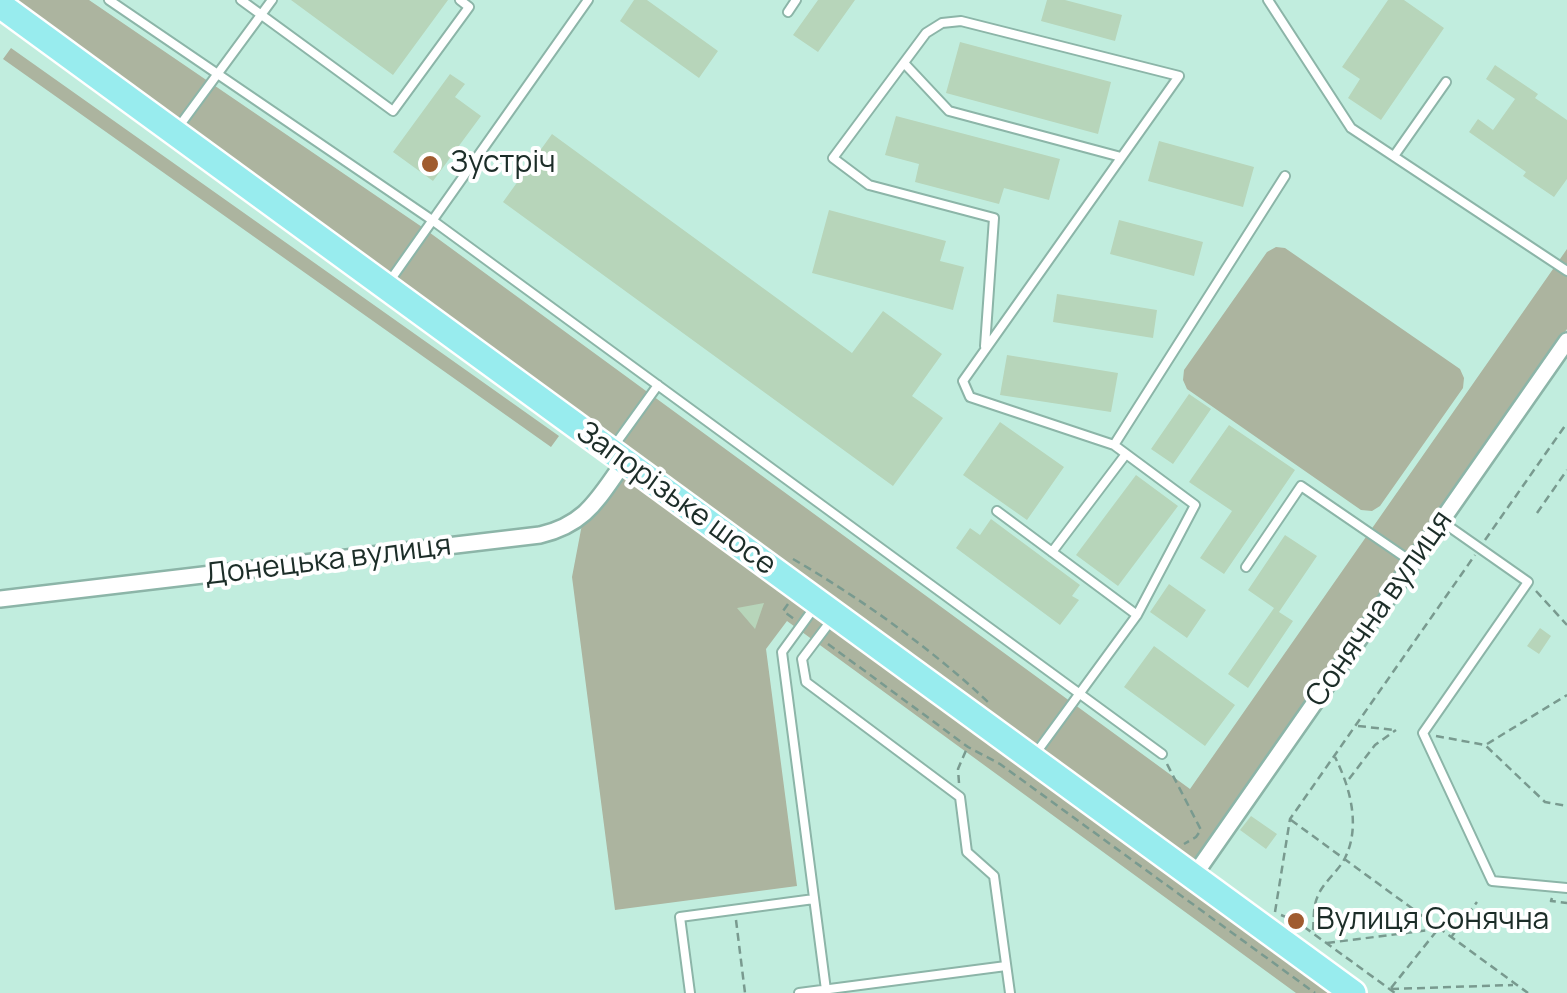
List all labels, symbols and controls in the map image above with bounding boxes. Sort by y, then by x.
place label: Зустріч [450,146,556,182]
marker: Зустріч [419,153,441,175]
street label: Запорізьке шосе [569,415,783,583]
street label: Сонячна вулиця [1299,504,1461,714]
street label: Донецька вулиця [203,528,453,594]
place label: Вулиця Сонячна [1316,903,1549,939]
marker: Вулиця Сонячна [1285,910,1307,932]

